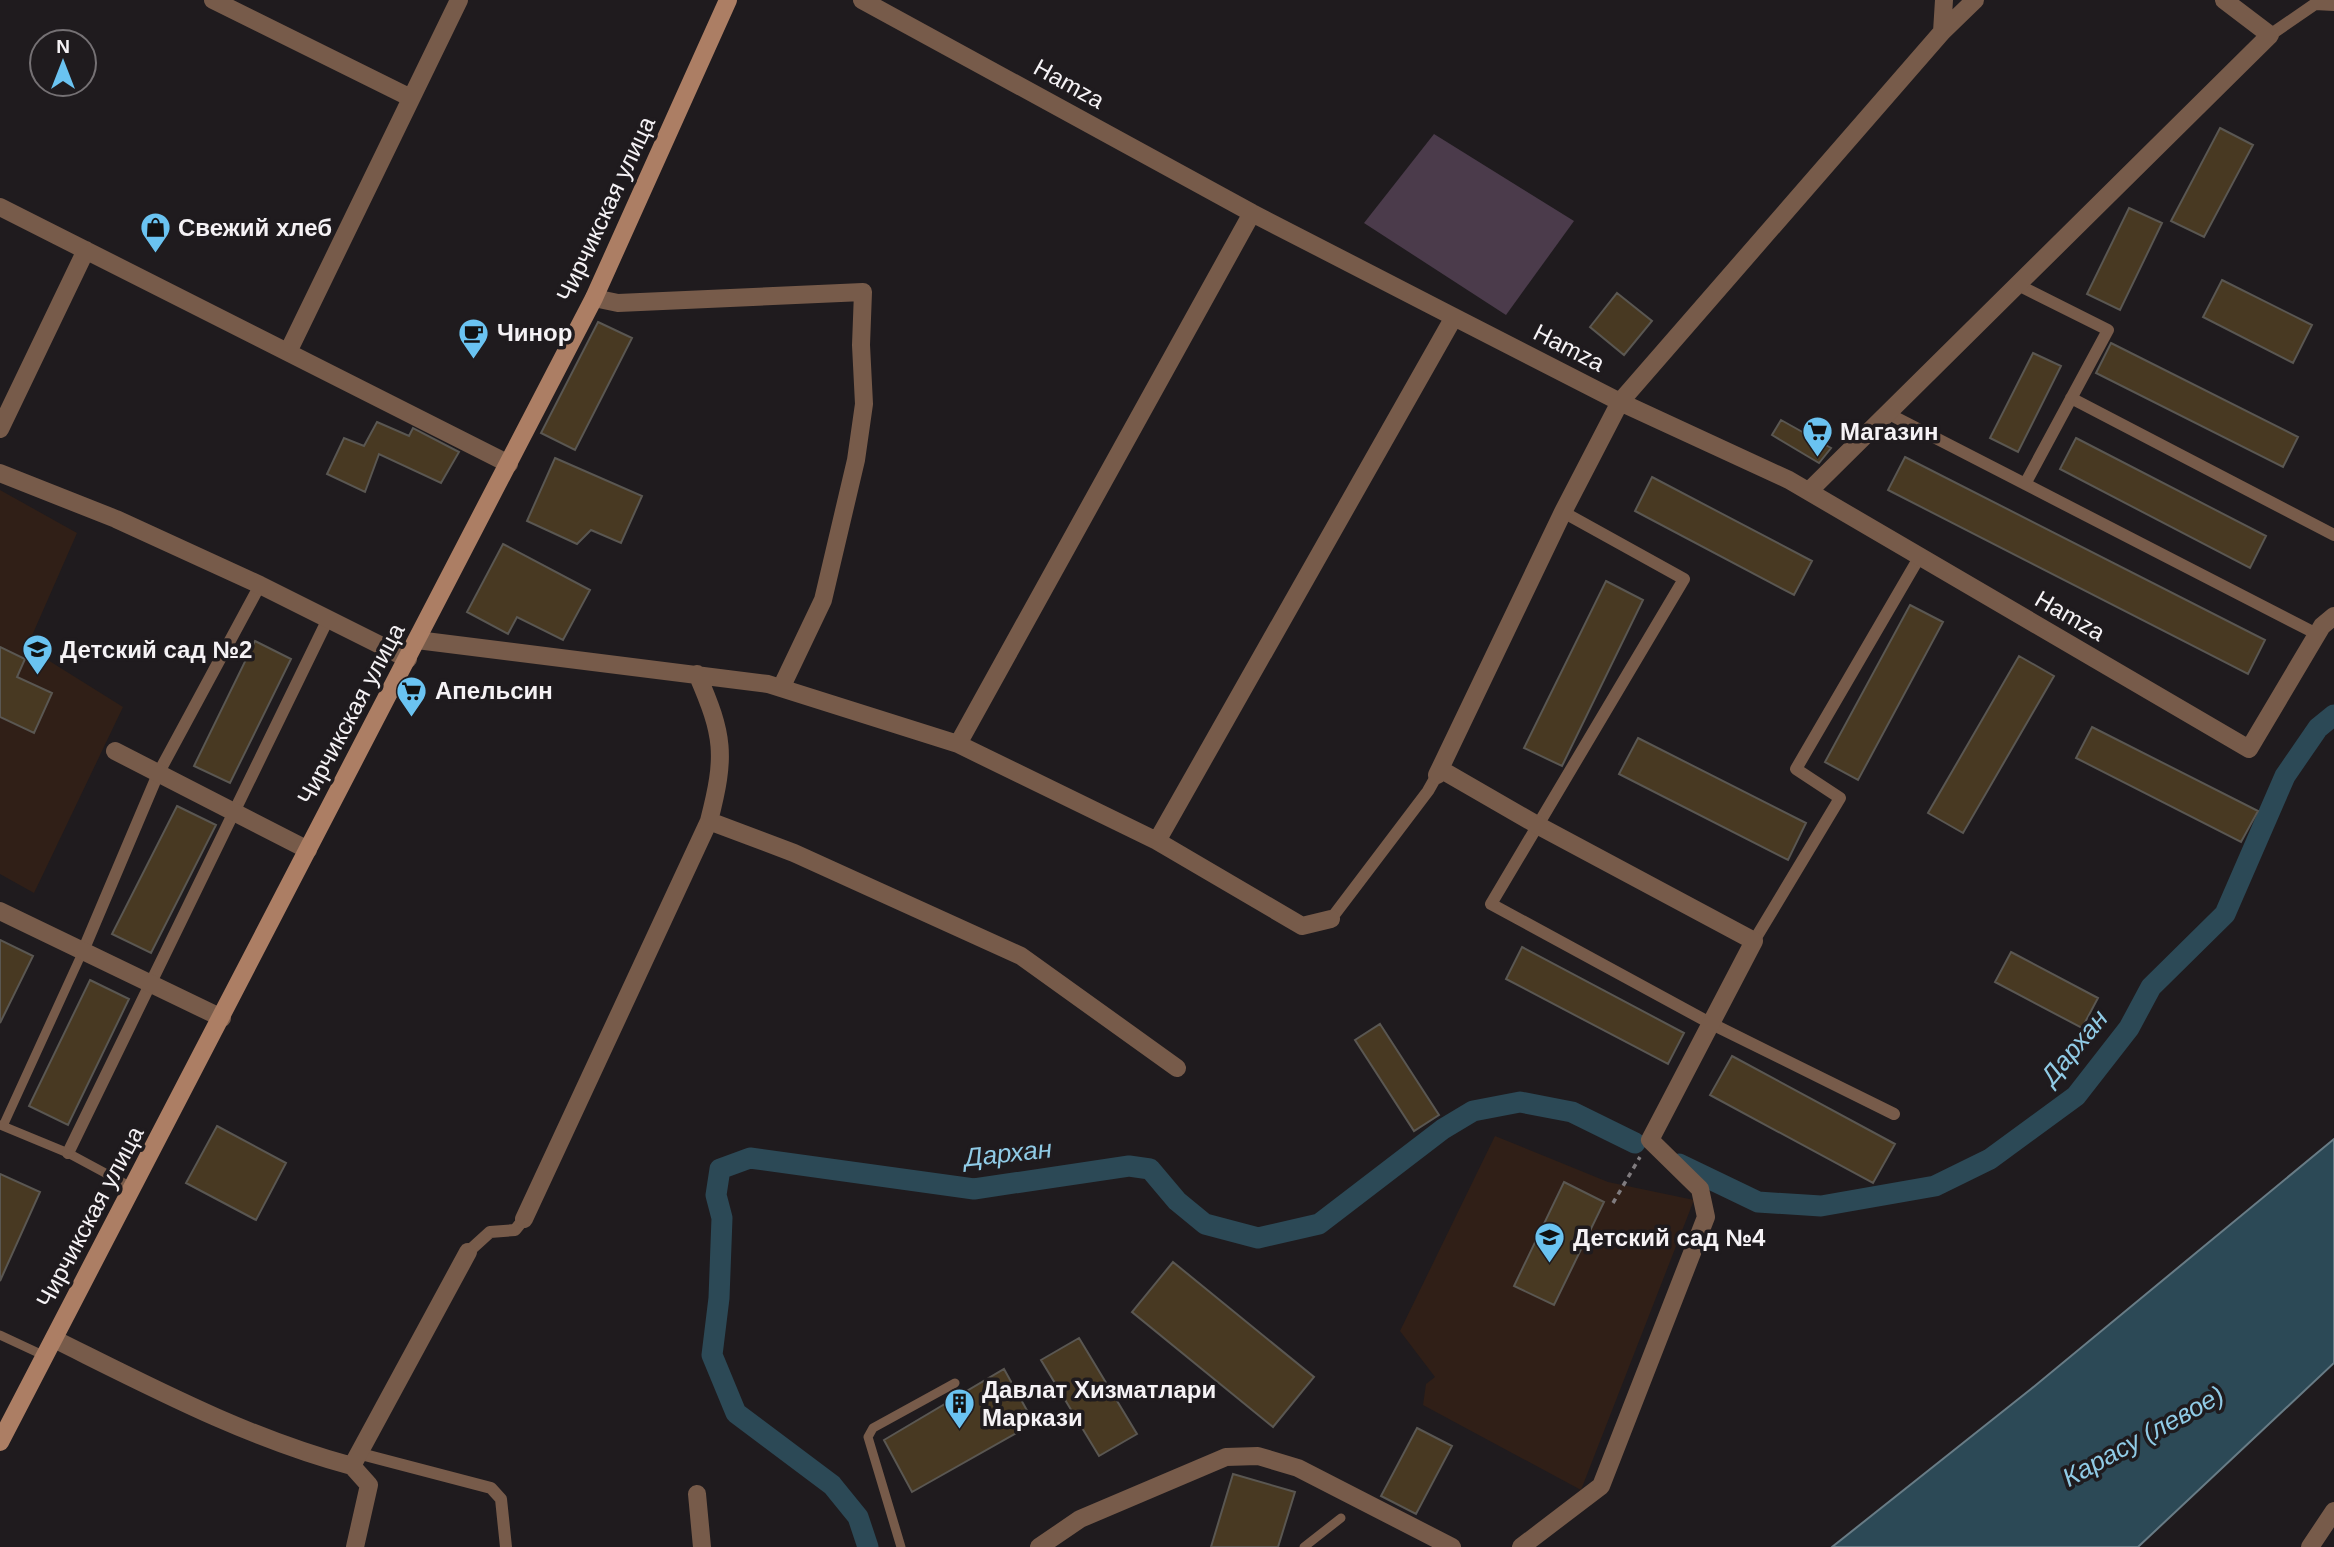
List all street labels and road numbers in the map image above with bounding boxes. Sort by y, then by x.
street label: Hamza [1029,53,1110,114]
street label: Чирчикская улица [551,111,661,306]
street label: Hamza [1529,318,1610,377]
street label: Hamza [2031,585,2110,647]
street label: Чирчикская улица [291,618,410,809]
street label: Чирчикская улица [30,1121,149,1312]

